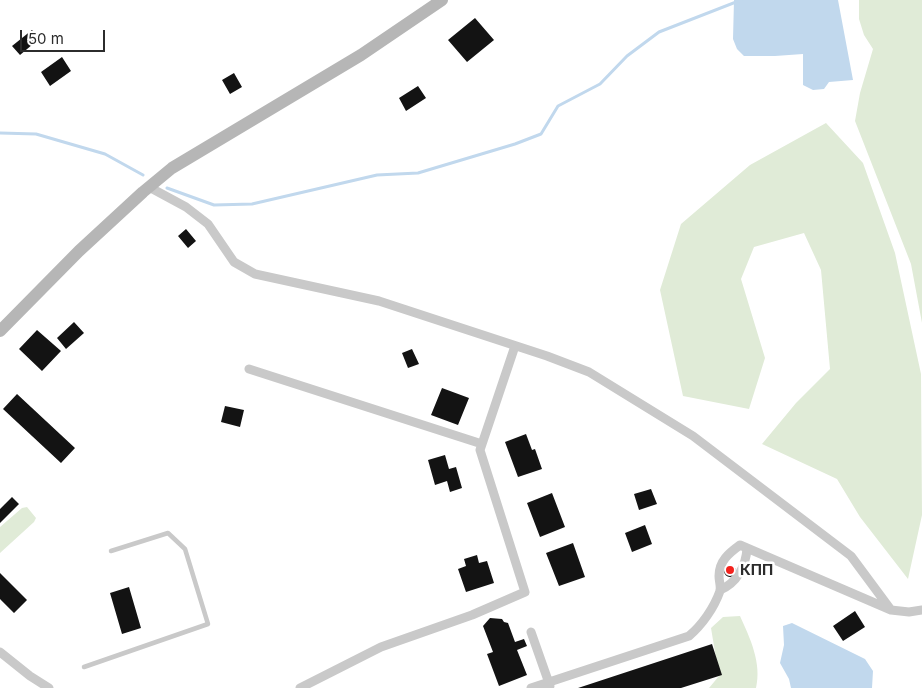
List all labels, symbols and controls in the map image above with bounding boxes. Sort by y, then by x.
scale bar [22,20,108,52]
text: 50 m [28,29,64,48]
place label: КПП [740,561,773,579]
marker: КПП [724,564,736,576]

